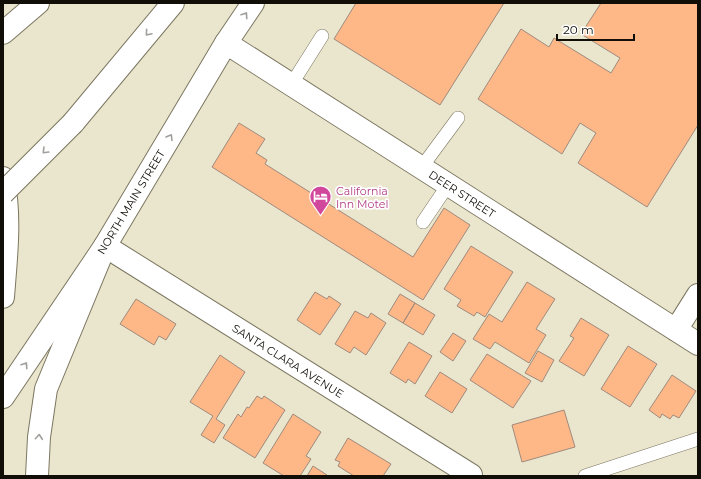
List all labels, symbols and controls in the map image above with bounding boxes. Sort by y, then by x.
one-way arrow [240,12,247,19]
scale bar [557,16,634,42]
text: 20 m [563,22,594,37]
one-way arrow [145,28,152,36]
one-way arrow [165,134,172,141]
one-way arrow [42,146,50,154]
street label: NORTH MAIN STREET [94,147,168,257]
street label: DEER STREET [426,167,499,221]
hotel icon: California Inn Motel [307,184,333,217]
place label: California Inn Motel [336,184,388,211]
street label: SANTA CLARA AVENUE [230,321,346,401]
one-way arrow [20,362,28,369]
one-way arrow [35,434,44,440]

